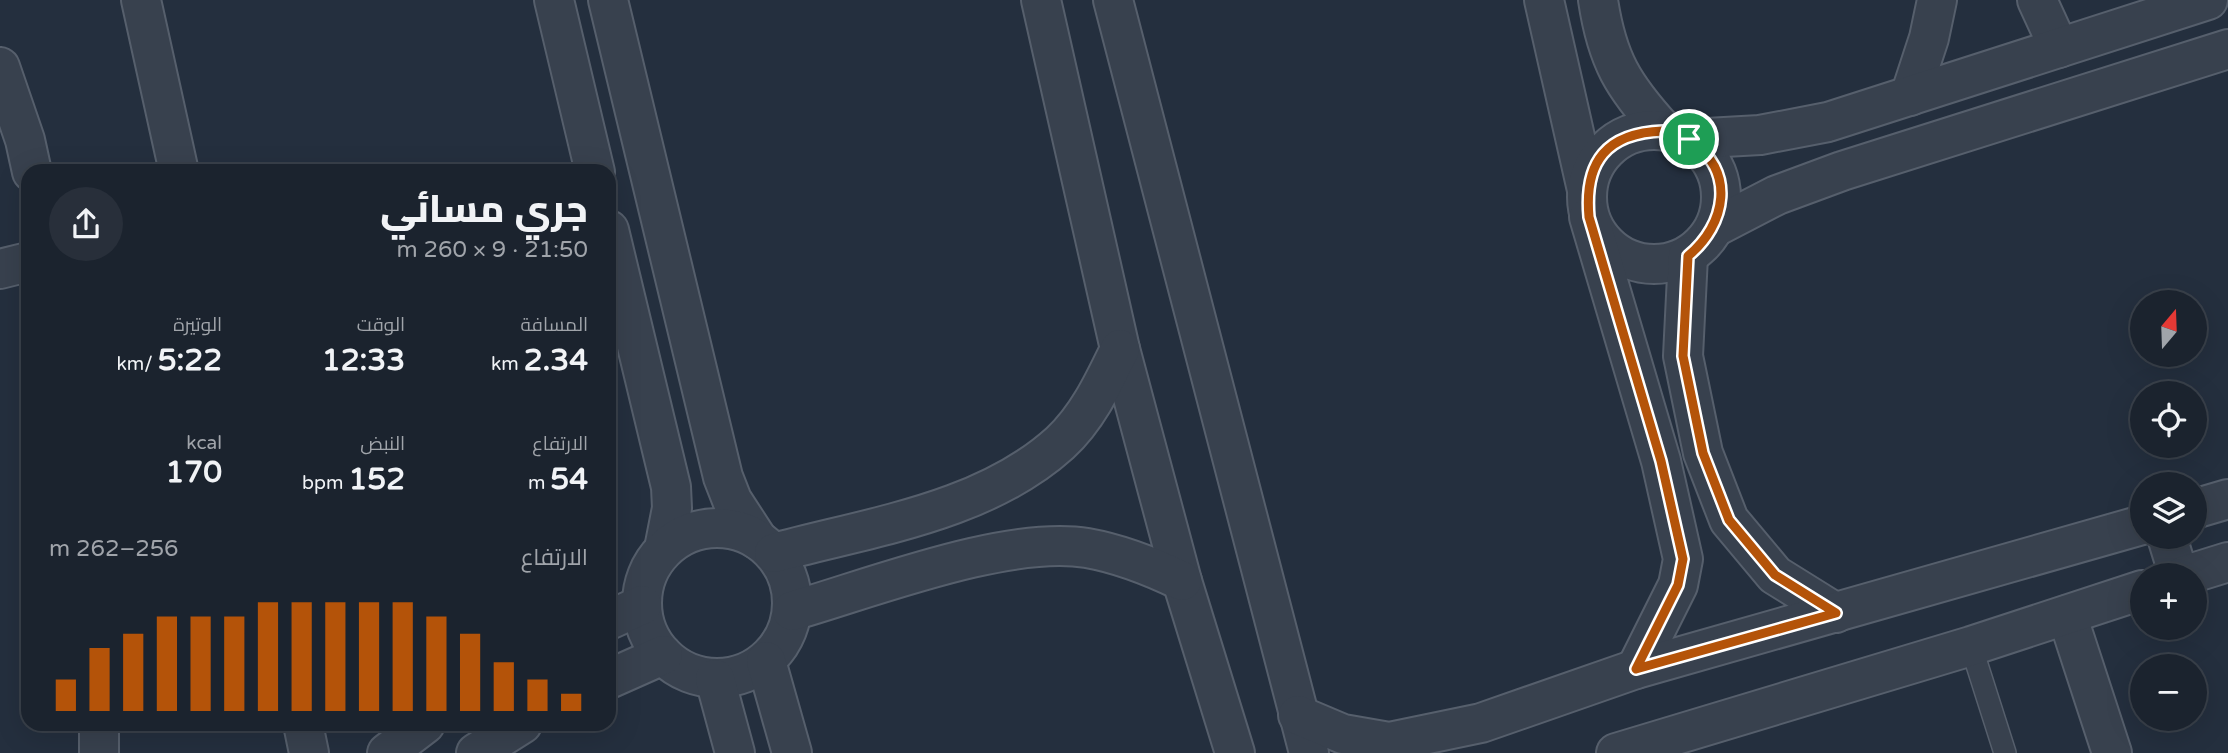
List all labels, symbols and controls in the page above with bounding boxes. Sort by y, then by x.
pin [1659,109,1719,169]
icon: arrive [1670,120,1708,158]
button: share [49,187,123,261]
text: جري مسائي [380,187,588,233]
text: 21:50 · 9 × 260 m [396,236,588,264]
north arrow [2130,290,2207,368]
map controls [2130,290,2207,731]
text: الوتيرة [173,314,222,336]
text: الوقت [357,314,405,336]
text: المسافة [520,314,588,336]
text: 5:22 [158,342,222,379]
text: 12:33 [322,342,405,379]
text: 2.34 [524,342,588,379]
text: /km [117,353,158,375]
text: km [491,353,524,375]
button: locate [2130,381,2207,458]
text: kcal [186,432,222,454]
text: النبض [360,433,405,455]
text: الارتفاع [532,433,588,455]
text: 170 [165,454,222,491]
text: 152 [348,461,405,498]
text: 54 [550,461,588,498]
text: bpm [302,472,348,494]
text: m [528,472,550,494]
button: layers [2130,472,2207,549]
text: 256–262 m [49,535,179,563]
text: الارتفاع [521,544,588,572]
button: + [2130,563,2207,640]
button: − [2130,654,2207,731]

